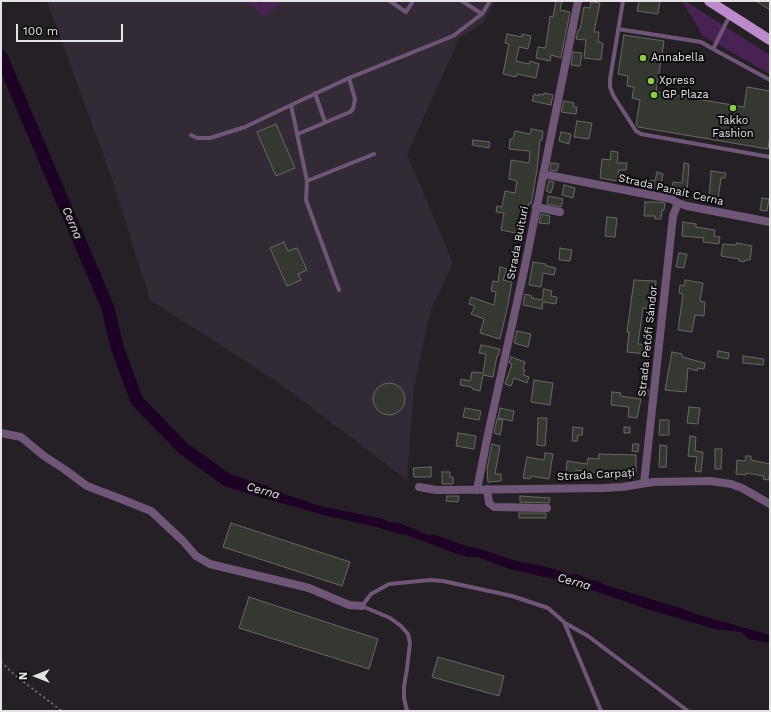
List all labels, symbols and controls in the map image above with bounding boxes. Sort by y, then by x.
scale bar [18,16,125,42]
text: 100 m [23,24,58,38]
place label: Annabella [651,51,704,65]
marker: Annabella [638,53,648,63]
place label: Xpress [659,74,695,88]
marker: Xpress [646,76,656,86]
place label: GP Plaza [662,88,709,102]
marker: GP Plaza [649,90,659,100]
marker: Takko Fashion [728,103,738,113]
place label: Takko Fashion [712,114,754,140]
street label: Strada Panait Cerna [617,171,725,209]
water label: Cerna [59,205,85,241]
street label: Strada Buituri [504,205,532,281]
street label: Strada Petőfi Sándor [636,285,660,397]
street label: Strada Carpați [557,466,635,484]
water label: Cerna [245,479,281,503]
water label: Cerna [556,570,592,594]
north arrow [16,656,56,696]
text: N [17,672,30,680]

